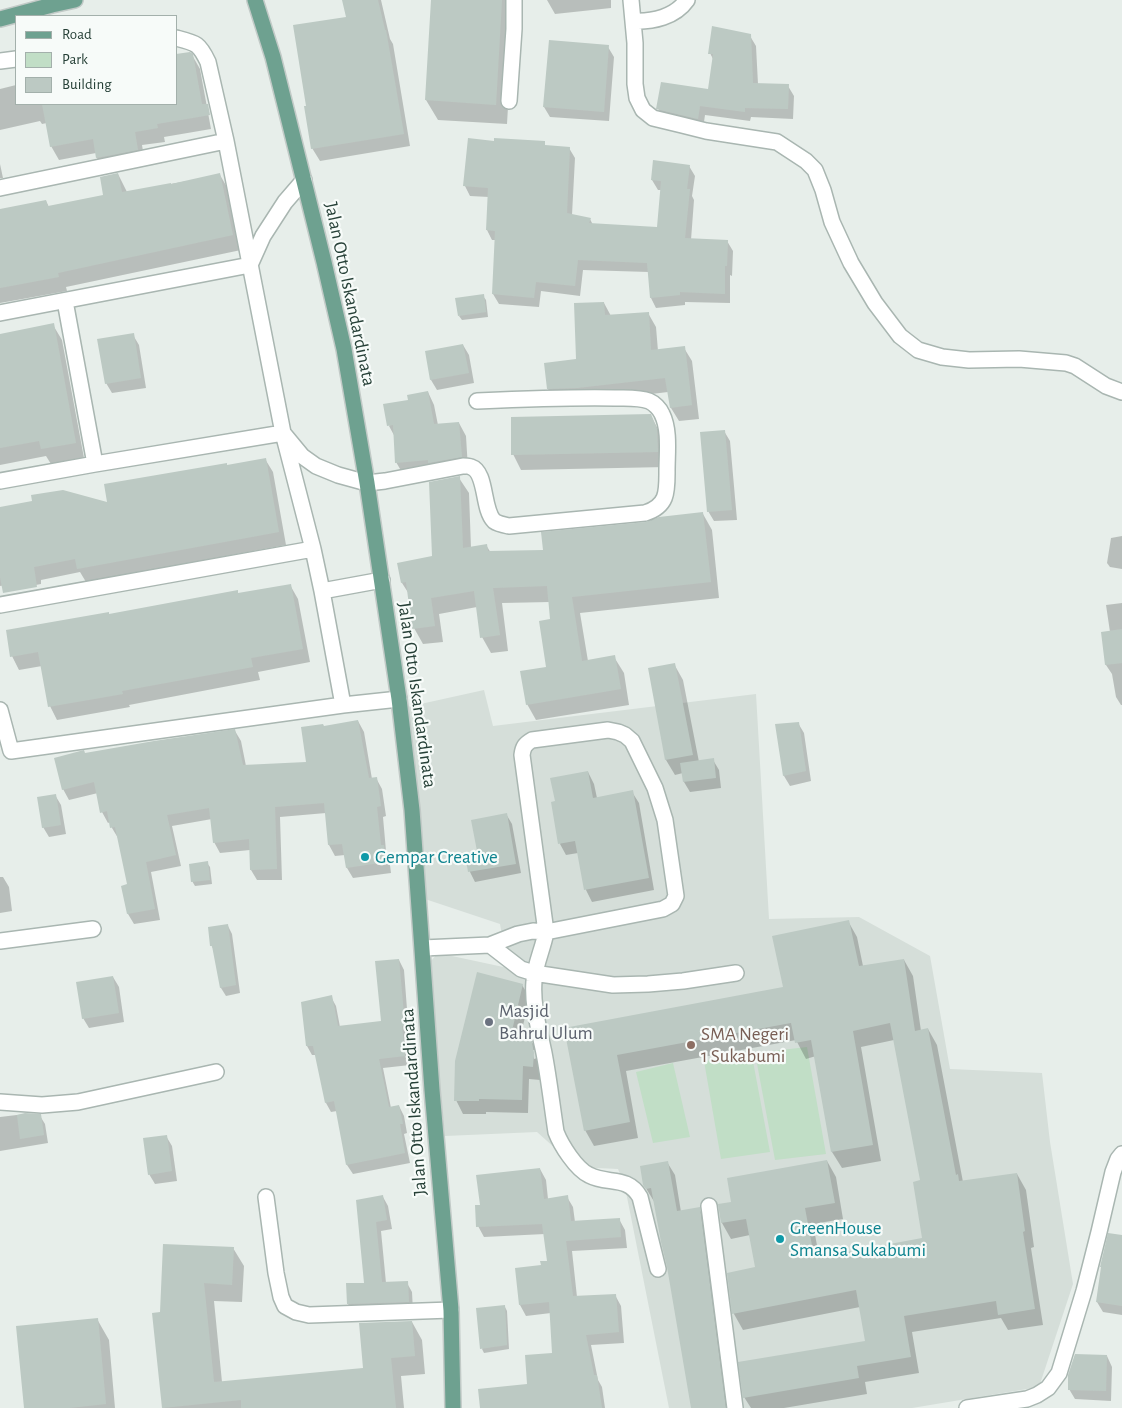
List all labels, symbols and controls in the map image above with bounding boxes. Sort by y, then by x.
legend [15,15,178,105]
text: Road [62,27,92,42]
text: Park [62,52,88,67]
text: Building [62,77,112,92]
street label: Jalan Otto Iskandardinata [319,200,381,388]
street label: Jalan Otto Iskandardinata [393,600,441,790]
place label: Gempar Creative [375,846,498,868]
marker: Gempar Creative [359,851,371,863]
place label: Masjid Bahrul Ulum [499,1000,593,1044]
street label: Jalan Otto Iskandardinata [396,1008,432,1196]
marker: Masjid Bahrul Ulum [483,1016,495,1028]
place label: SMA Negeri 1 Sukabumi [701,1023,789,1067]
marker: SMA Negeri 1 Sukabumi [685,1039,697,1051]
place label: GreenHouse Smansa Sukabumi [790,1217,926,1261]
marker: GreenHouse Smansa Sukabumi [774,1233,786,1245]

